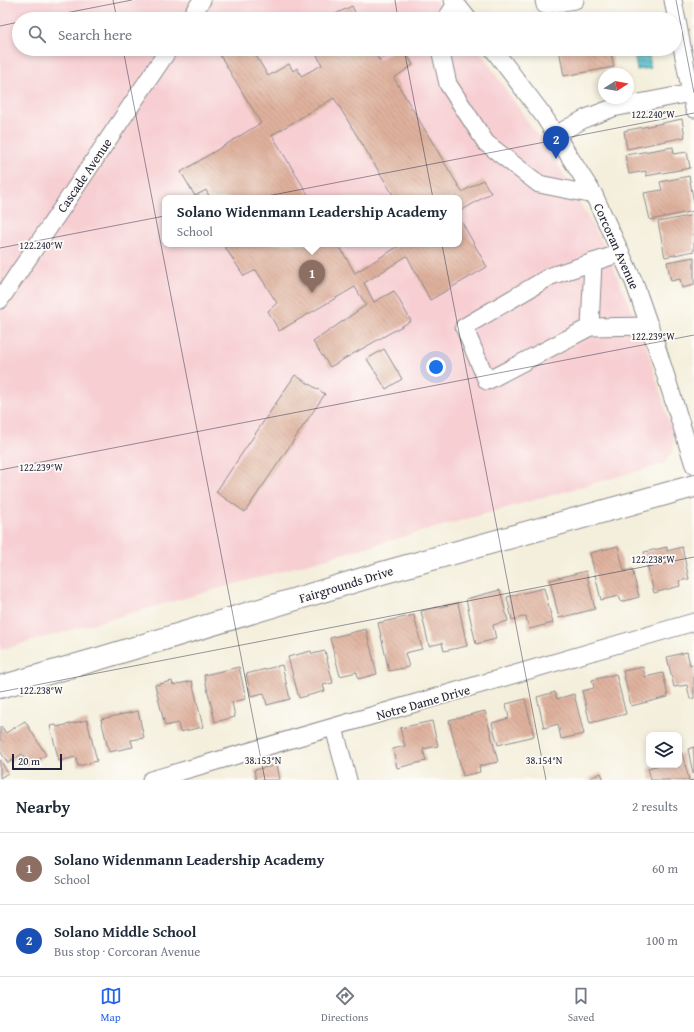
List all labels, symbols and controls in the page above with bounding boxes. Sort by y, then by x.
search box [12,12,682,56]
icon: search [26,23,48,45]
text: Search here [58,24,132,45]
north arrow [598,68,634,104]
text: 122.240°W [631,107,675,122]
pin: 2 [543,126,569,159]
street label: Cascade Avenue [52,134,116,216]
popup [162,195,462,247]
street label: Corcoran Avenue [589,200,644,292]
text: Solano Widenmann Leadership Academy [177,201,447,222]
text: School [177,222,213,241]
text: 122.240°W [19,238,63,253]
pin: 1 [299,260,325,293]
text: 122.239°W [631,329,675,344]
your location [426,357,446,377]
text: 122.239°W [19,460,63,475]
text: 122.238°W [631,552,675,567]
street label: Fairgrounds Drive [297,561,396,608]
street label: Notre Dame Drive [374,680,472,725]
text: 122.238°W [19,683,63,698]
map controls [646,732,682,768]
button: layers [646,732,682,768]
scale bar [12,752,62,771]
text: 20 m [18,753,40,769]
text: 38.153°N [245,753,282,768]
text: 38.154°N [526,753,563,768]
text: Nearby [16,794,70,819]
text: 2 results [632,797,678,816]
text: Solano Widenmann Leadership Academy [54,849,324,870]
text: 1 [26,859,32,878]
text: 60 m [652,859,678,878]
text: School [54,870,90,889]
text: Solano Middle School [54,921,196,942]
text: 2 [26,931,32,950]
text: 100 m [646,931,678,950]
text: Bus stop · Corcoran Avenue [54,942,200,961]
tab: Map [100,985,122,1025]
tab: Directions [321,985,368,1025]
tab: Saved [568,985,594,1025]

